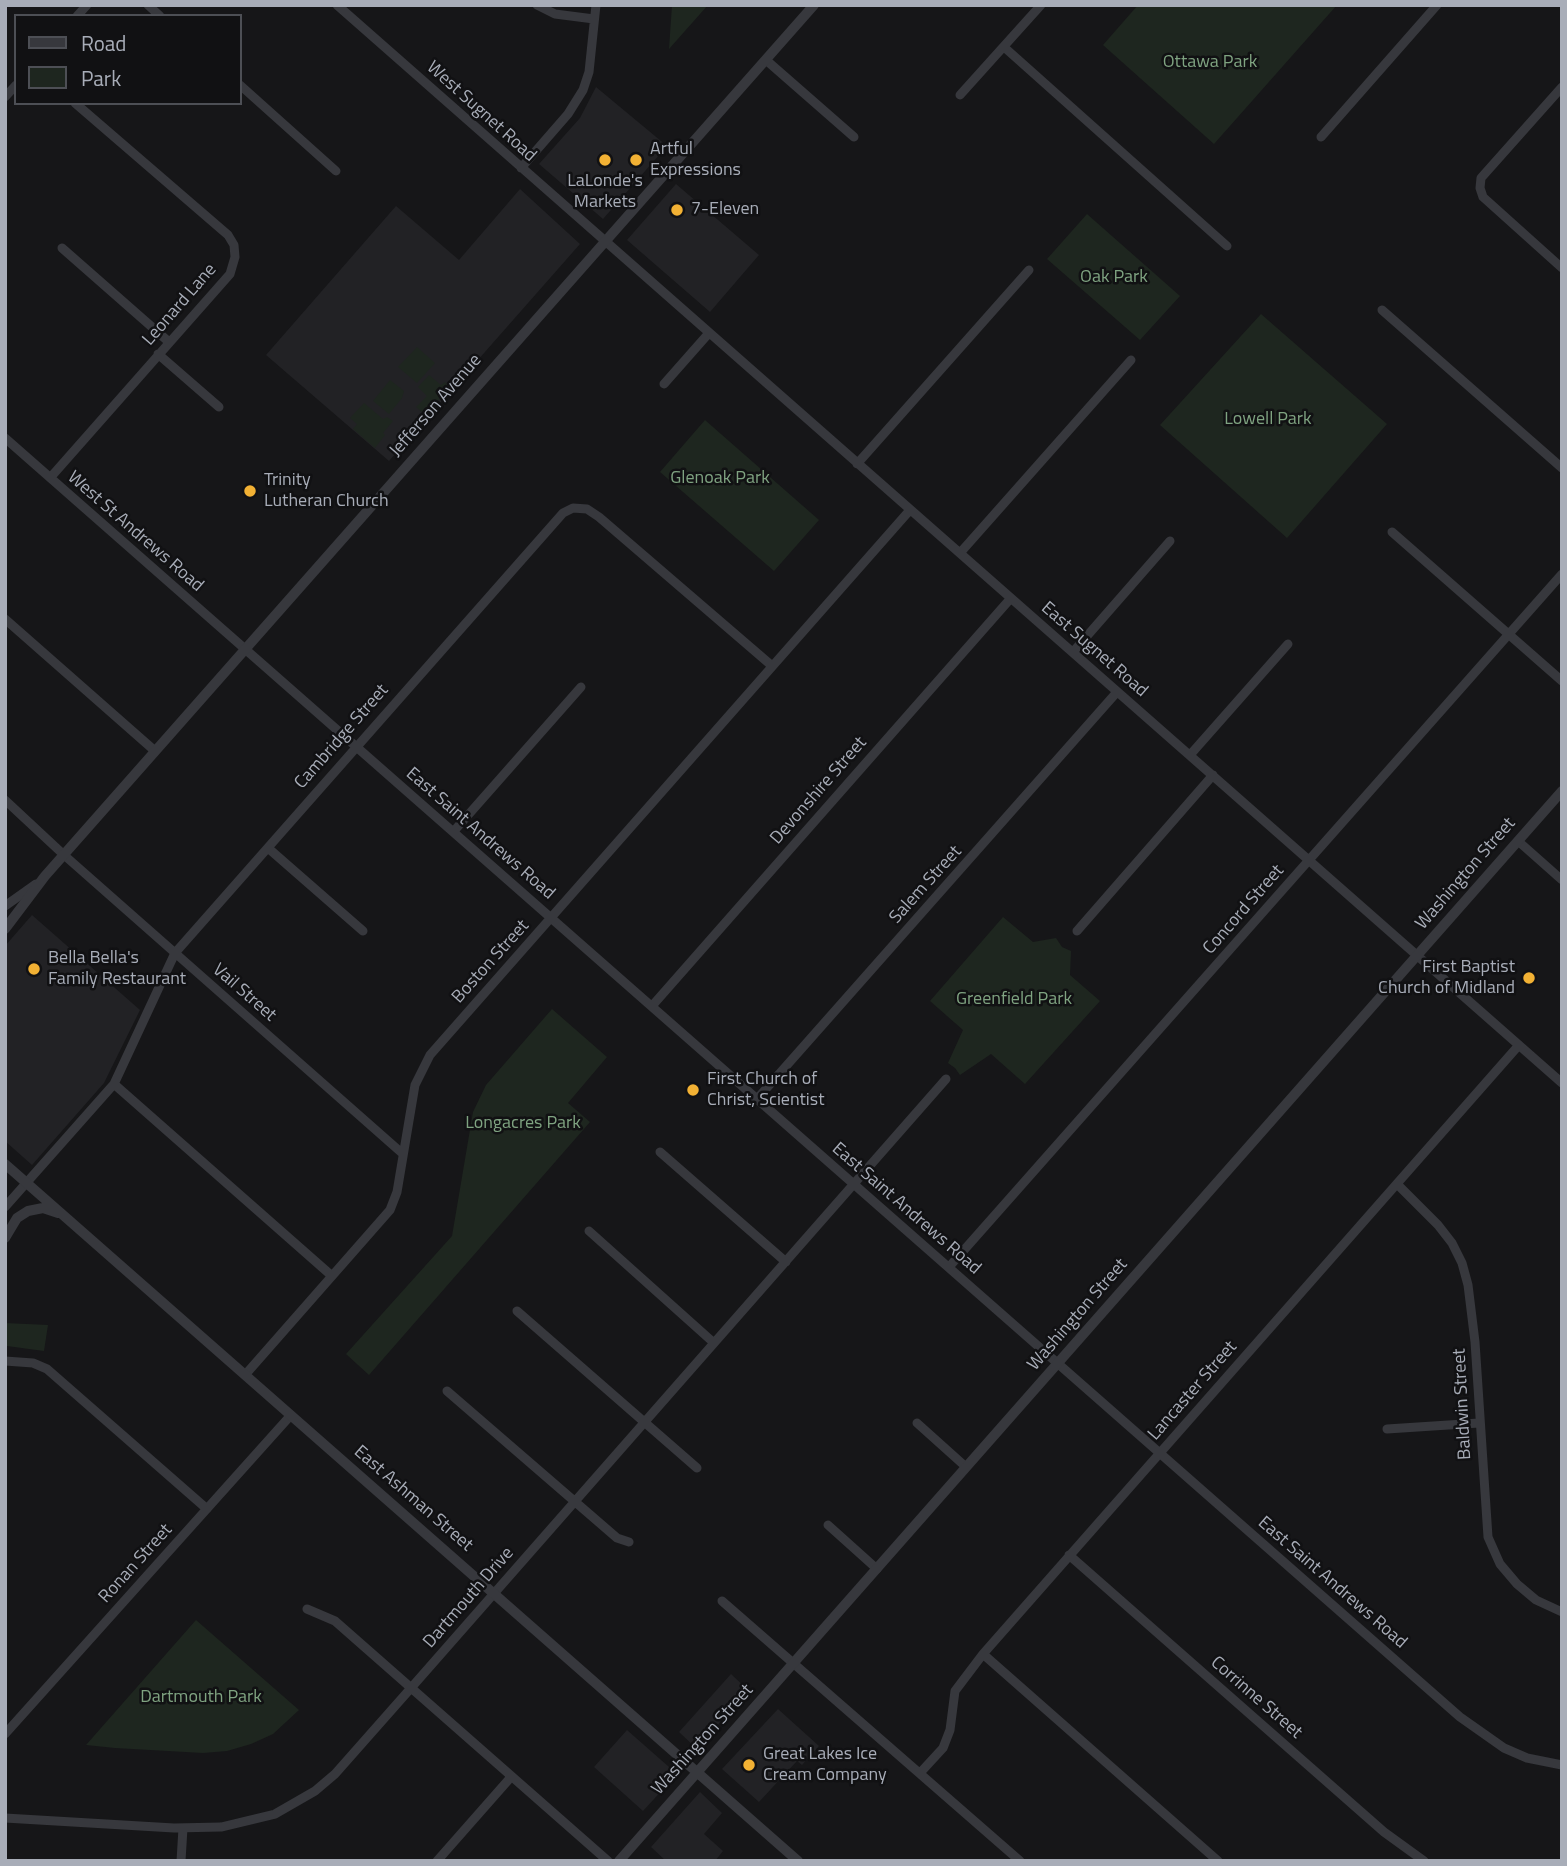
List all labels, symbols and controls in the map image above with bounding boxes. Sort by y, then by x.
legend [14,14,242,105]
text: Road [81,27,126,59]
park label: Ottawa Park [1163,52,1257,74]
street label: West Sugnet Road [422,57,540,167]
text: Park [81,62,121,94]
place label: Artful Expressions [650,139,741,182]
marker: LaLonde's Markets [597,152,613,168]
marker: Artful Expressions [628,152,644,168]
place label: LaLonde's Markets [567,171,643,214]
place label: 7-Eleven [691,199,759,221]
marker: 7-Eleven [669,202,685,218]
street label: Leonard Lane [138,260,222,350]
park label: Oak Park [1080,267,1148,289]
street label: Jefferson Avenue [386,350,486,462]
park label: Lowell Park [1224,409,1312,431]
street label: West St Andrews Road [63,467,207,597]
park label: Glenoak Park [670,468,770,490]
place label: Trinity Lutheran Church [264,470,389,512]
marker: Trinity Lutheran Church [242,483,258,499]
street label: East Sugnet Road [1036,598,1152,702]
street label: Cambridge Street [291,680,393,794]
street label: Devonshire Street [766,733,872,849]
street label: East Saint Andrews Road [401,763,559,905]
street label: Washington Street [1411,814,1521,934]
street label: Salem Street [885,842,967,928]
street label: Concord Street [1199,861,1289,959]
street label: Boston Street [448,916,534,1008]
place label: Bella Bella's Family Restaurant [48,948,186,990]
place label: First Baptist Church of Midland [1378,957,1515,1000]
street label: Vail Street [208,959,280,1027]
marker: Bella Bella's Family Restaurant [26,961,42,977]
marker: First Baptist Church of Midland [1521,970,1537,986]
park label: Greenfield Park [956,989,1072,1011]
place label: First Church of Christ, Scientist [707,1069,824,1112]
marker: First Church of Christ, Scientist [685,1082,701,1098]
park label: Longacres Park [465,1113,581,1135]
street label: East Saint Andrews Road [827,1138,985,1280]
street label: Washington Street [1023,1255,1133,1375]
street label: Lancaster Street [1144,1337,1242,1445]
street label: Baldwin Street [1449,1348,1477,1460]
street label: East Ashman Street [349,1441,477,1557]
street label: East Saint Andrews Road [1253,1512,1411,1654]
street label: Ronan Street [95,1520,177,1608]
street label: Dartmouth Drive [419,1543,519,1653]
street label: Corrinne Street [1206,1652,1306,1744]
street label: Washington Street [648,1680,758,1800]
park label: Dartmouth Park [140,1687,262,1709]
place label: Great Lakes Ice Cream Company [763,1744,887,1786]
marker: Great Lakes Ice Cream Company [741,1757,757,1773]

